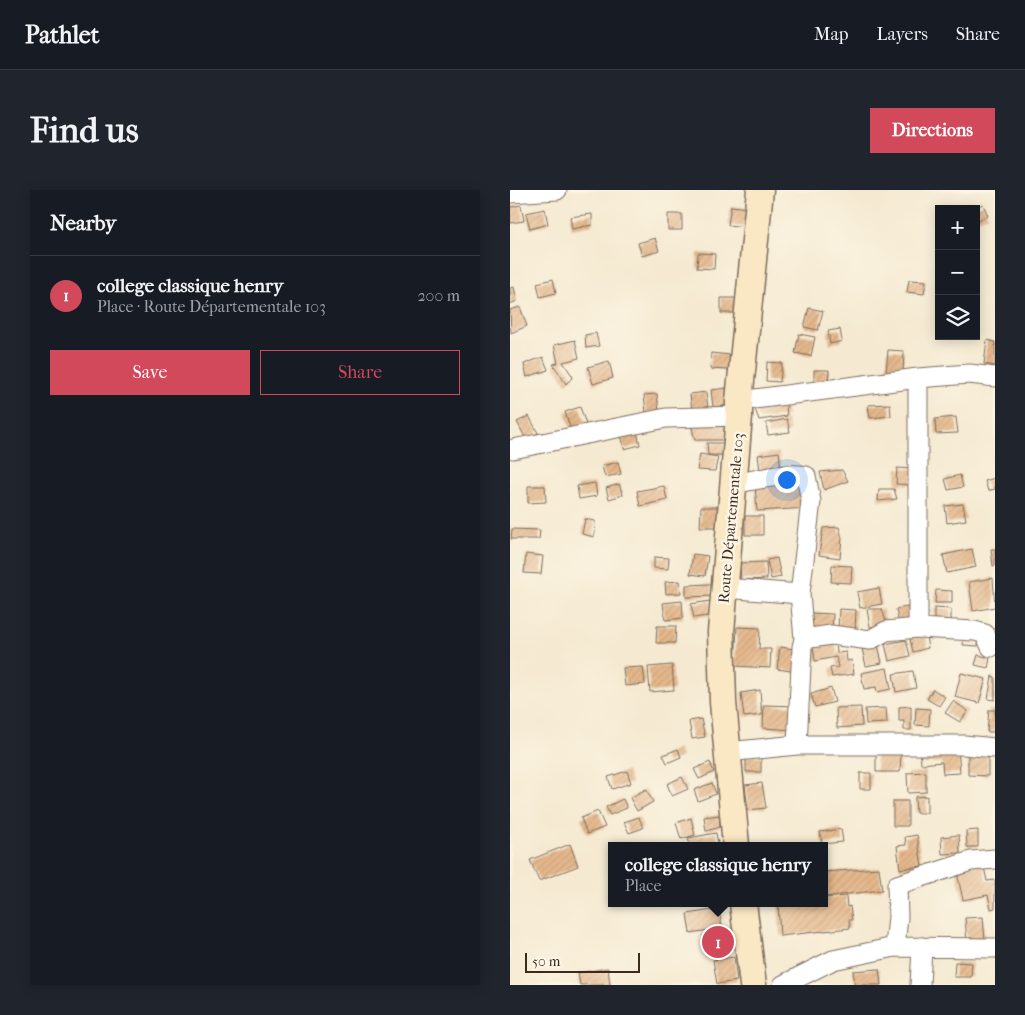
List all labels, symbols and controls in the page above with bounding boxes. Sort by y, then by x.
text: Pathlet [25,21,99,49]
text: Map [814,24,848,45]
text: Layers [876,24,928,45]
text: Share [956,24,1000,45]
button: Directions [870,108,995,153]
text: Find us [30,110,139,151]
map controls [935,205,980,340]
button: + [935,205,980,250]
text: Nearby [50,211,116,235]
button: − [935,250,980,295]
text: college classique henry [97,275,283,297]
text: 1 [63,286,69,305]
text: 200 m [417,286,460,305]
button: layers [935,295,980,340]
text: Place · Route Départementale 103 [97,297,326,316]
button: Save [50,350,250,395]
button: Share [260,350,460,395]
street label: Route Départementale 103 [715,432,747,604]
your location [774,467,800,493]
popup [608,842,828,907]
text: college classique henry [625,854,811,876]
text: Place [625,876,661,895]
pin: 1 [702,923,734,961]
scale bar [525,950,640,973]
text: 50 m [532,953,560,970]

